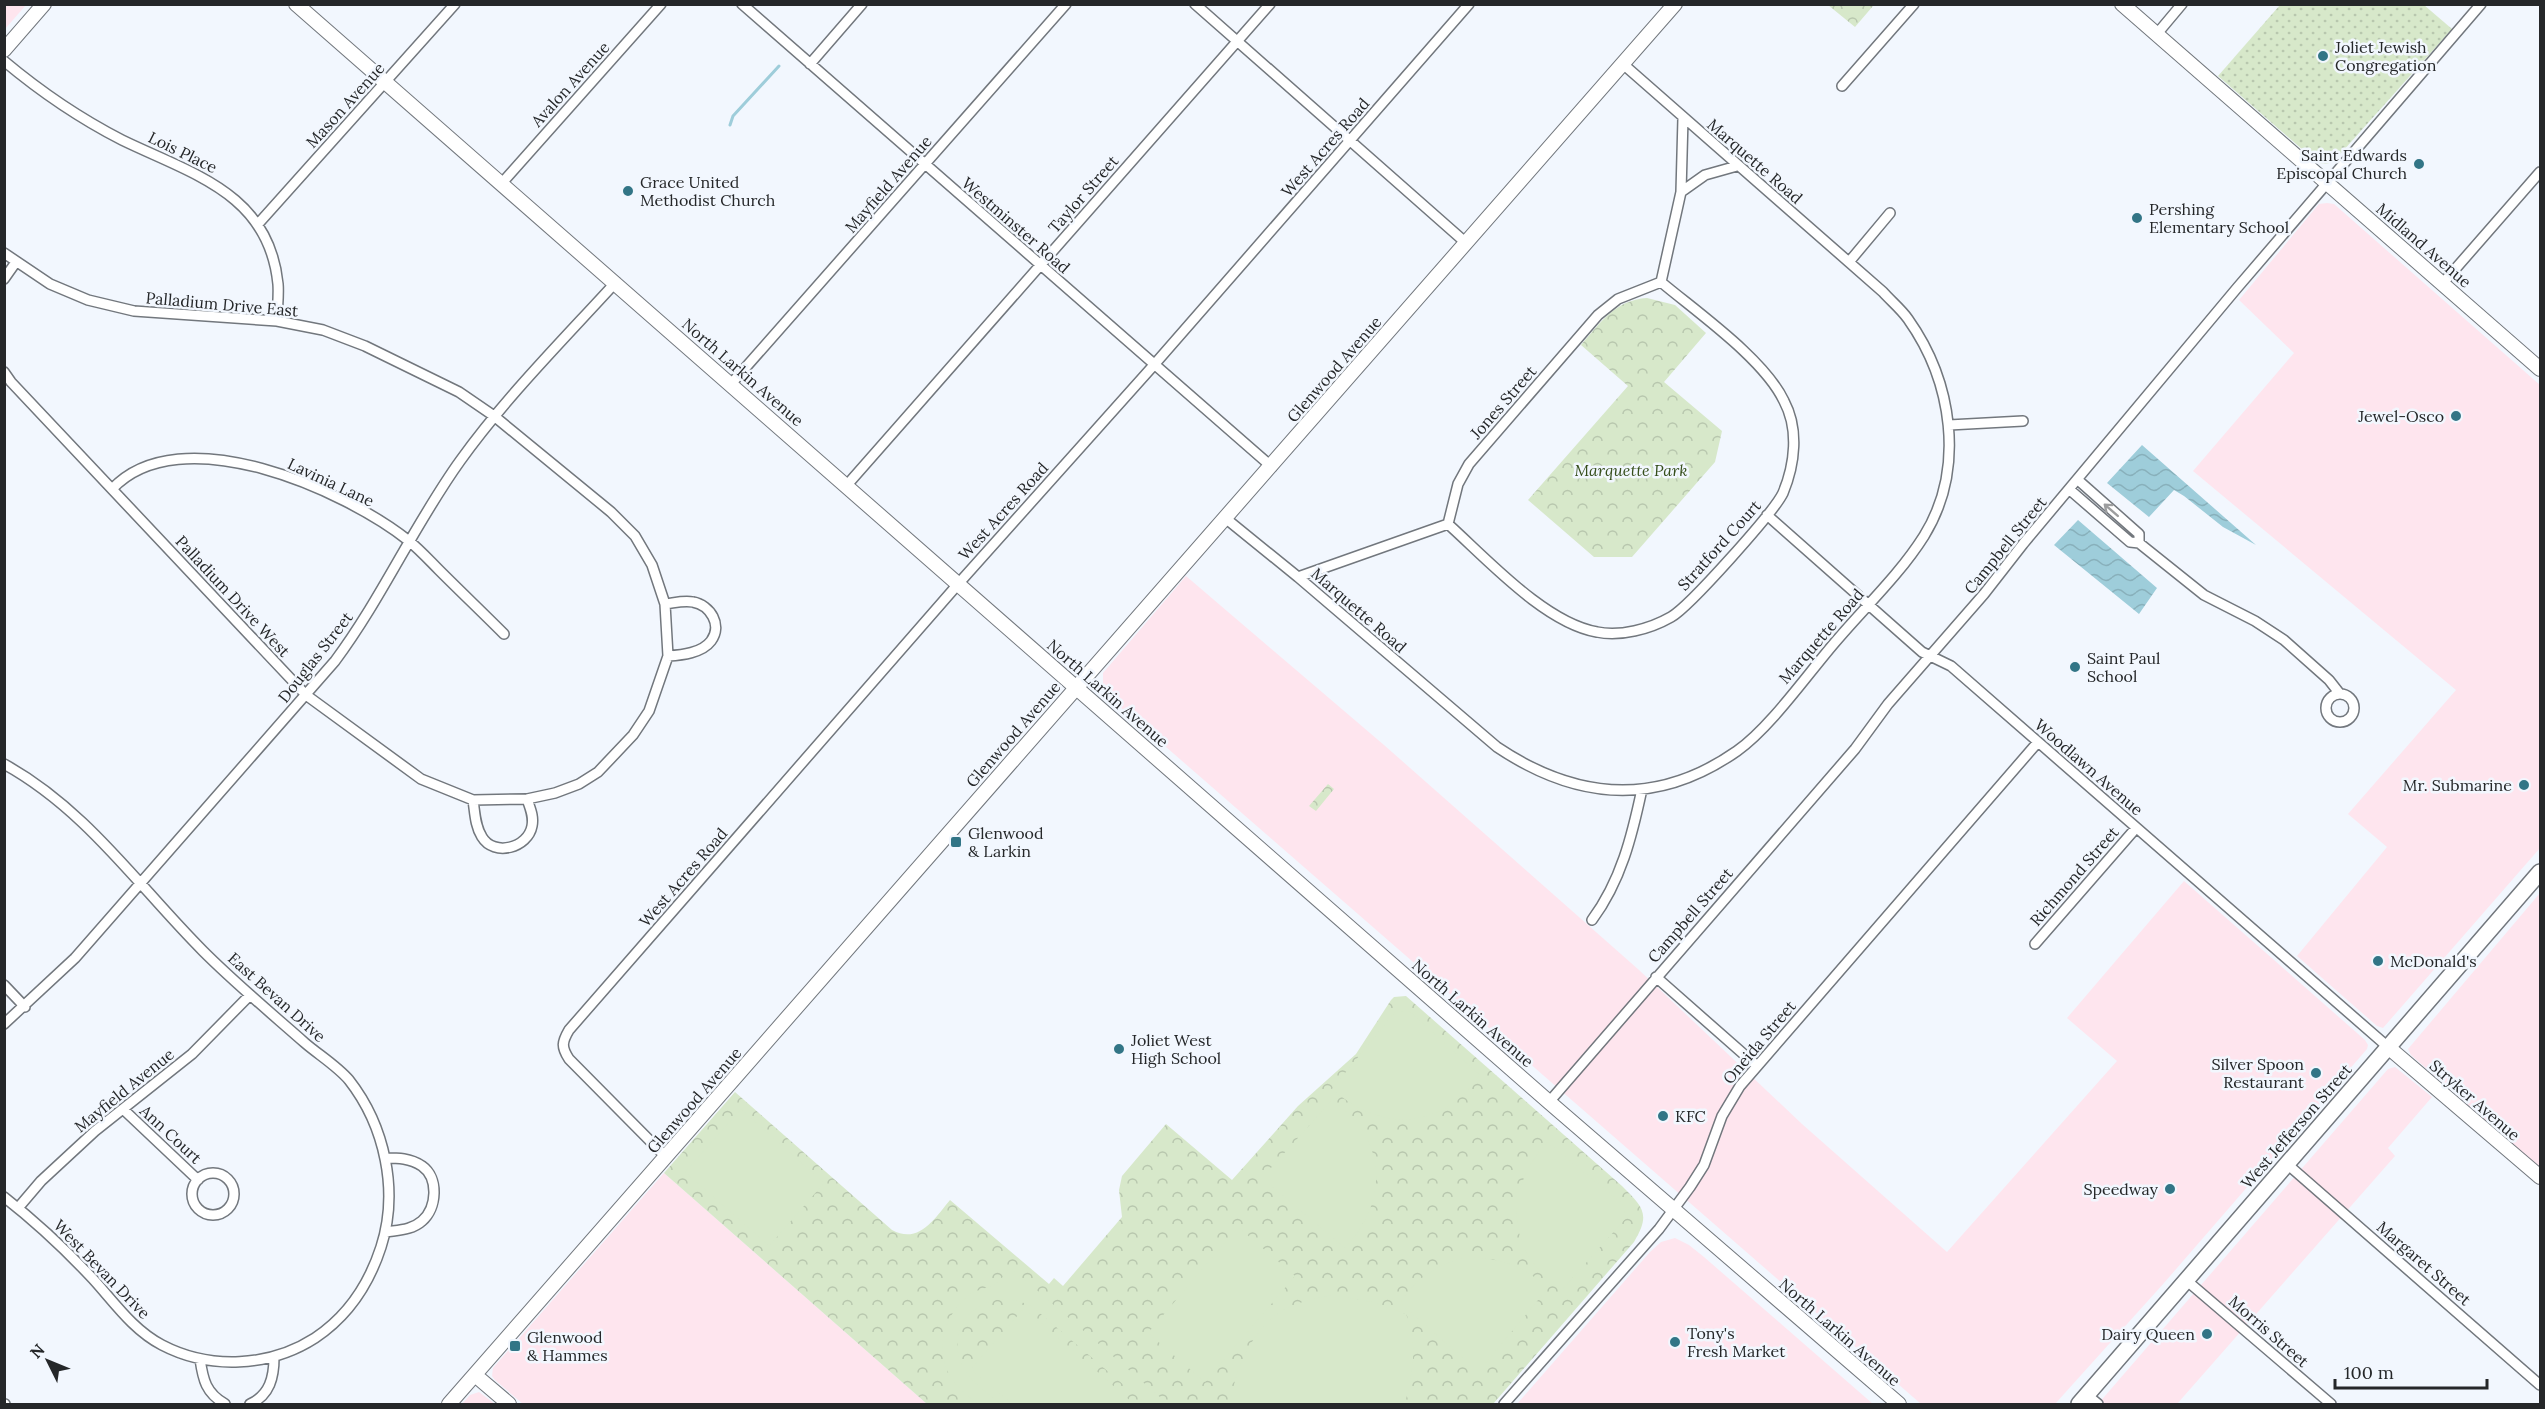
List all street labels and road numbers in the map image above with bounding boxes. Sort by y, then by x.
street label: Avalon Avenue [526,37,614,131]
street label: Mason Avenue [301,58,389,152]
street label: West Acres Road [1277,93,1374,201]
street label: Marquette Road [1703,114,1807,208]
street label: Lois Place [145,127,221,177]
street label: Mayfield Avenue [840,131,936,237]
street label: Taylor Street [1044,150,1123,237]
street label: Westminster Road [958,173,1074,278]
street label: Midland Avenue [2372,198,2476,292]
street label: Palladium Drive East [145,287,300,321]
street label: Glenwood Avenue [1282,312,1386,426]
street label: North Larkin Avenue [678,314,808,430]
street label: Jones Street [1465,361,1541,444]
street label: Lavinia Lane [285,453,378,511]
street label: West Acres Road [954,458,1052,564]
street label: Campbell Street [1960,492,2051,598]
street label: Stratford Court [1673,495,1765,594]
street label: Palladium Drive West [172,531,295,661]
street label: Marquette Road [1307,563,1411,657]
street label: Marquette Road [1774,584,1868,688]
street label: Douglas Street [273,607,357,706]
street label: North Larkin Avenue [1043,635,1173,751]
street label: Glenwood Avenue [961,677,1065,791]
street label: Woodlawn Avenue [2031,715,2147,820]
street label: Richmond Street [2025,822,2123,930]
street label: West Acres Road [635,823,732,931]
street label: Campbell Street [1643,863,1737,967]
street label: East Bevan Drive [224,948,330,1046]
street label: North Larkin Avenue [1408,955,1538,1071]
street label: Oneida Street [1718,996,1800,1088]
street label: Glenwood Avenue [642,1043,746,1157]
street label: Mayfield Avenue [70,1044,178,1136]
street label: Stryker Avenue [2426,1055,2525,1145]
street label: West Jefferson Street [2236,1059,2356,1192]
street label: Ann Court [135,1100,207,1168]
street label: West Bevan Drive [50,1215,155,1323]
street label: Margaret Street [2373,1217,2476,1310]
street label: North Larkin Avenue [1775,1274,1905,1390]
street label: Morris Street [2225,1291,2314,1372]

